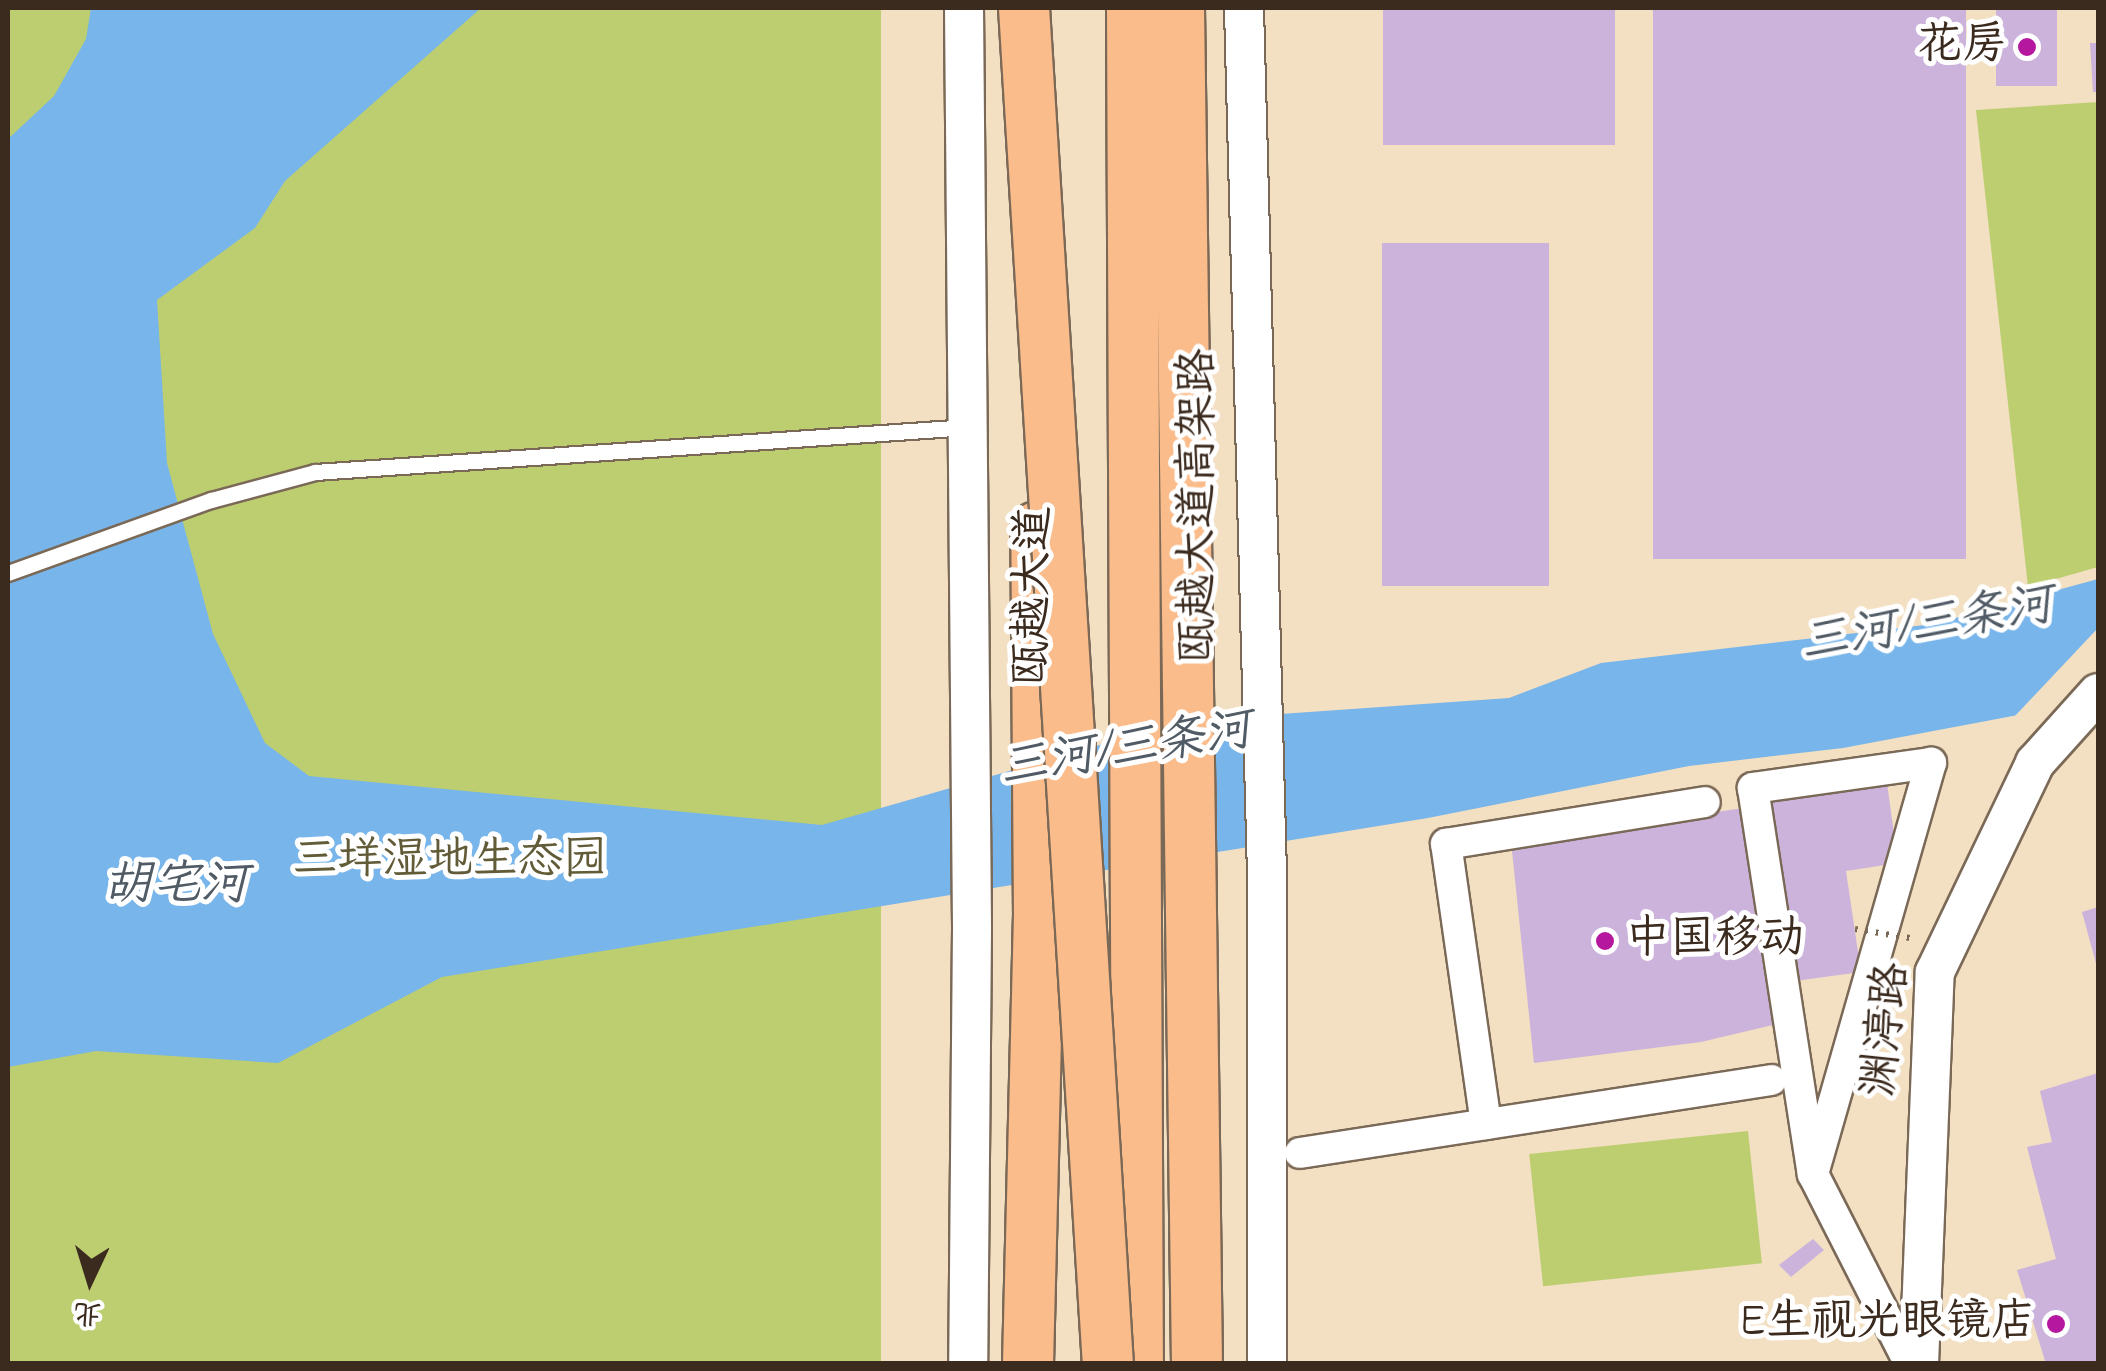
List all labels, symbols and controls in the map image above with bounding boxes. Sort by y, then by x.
place label: 花房 [1917,20,2007,74]
marker: 花房 [2016,36,2038,58]
street label: 瓯越大道高架路 [1173,349,1227,663]
street label: 瓯越大道 [1006,506,1064,686]
water label: 三河/三条河 [1797,578,2057,674]
water label: 三河/三条河 [996,703,1256,799]
park label: 三垟湿地生态园 [293,835,607,889]
water label: 胡宅河 [104,858,248,916]
place label: 中国移动 [1625,914,1805,968]
marker: 中国移动 [1594,930,1616,952]
street label: 渊渟路 [1854,960,1922,1100]
north arrow [40,1231,140,1331]
text: 北 [72,1290,103,1333]
place label: E生视光眼镜店 [1739,1297,2036,1351]
marker: E生视光眼镜店 [2045,1313,2067,1335]

